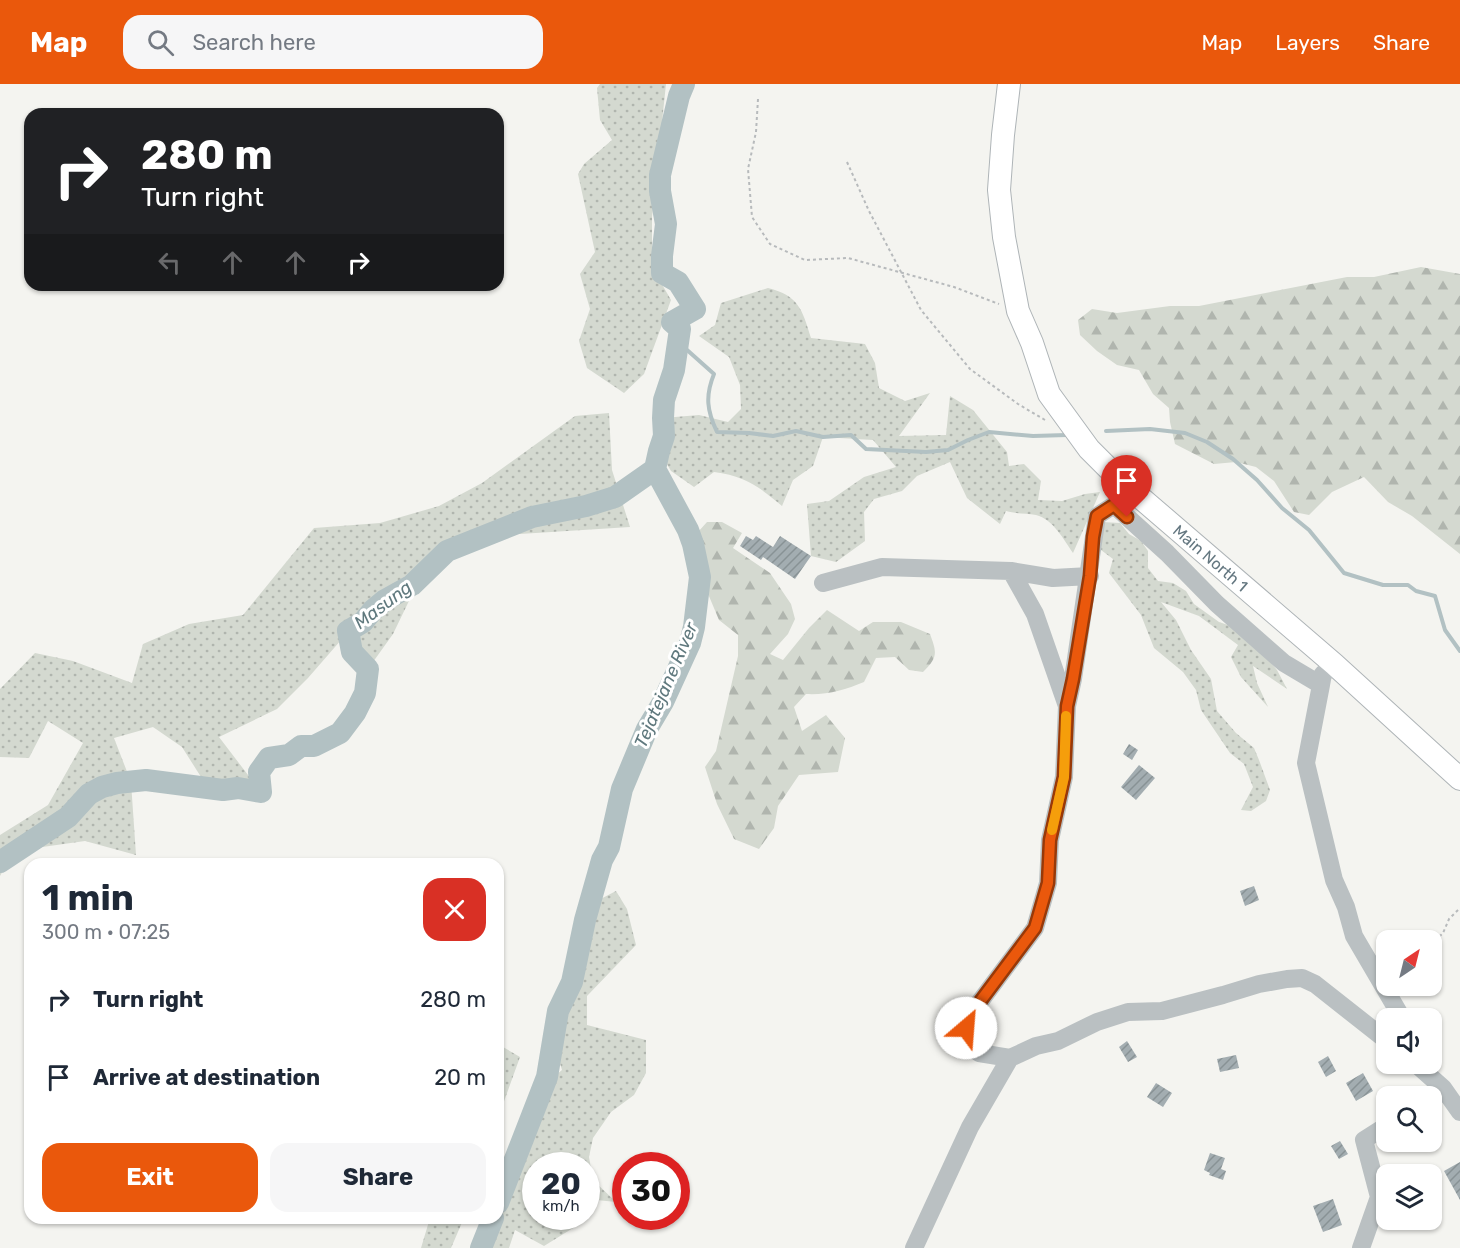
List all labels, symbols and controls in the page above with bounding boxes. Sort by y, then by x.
search box [123,15,543,69]
text: Map [30,26,87,59]
icon: search [144,26,177,59]
text: Search here [192,29,316,56]
text: Map [1201,30,1242,55]
text: Layers [1275,30,1340,55]
text: Share [1373,30,1430,55]
text: 280 m [141,130,273,180]
icon: right [42,132,120,210]
text: Turn right [141,181,264,213]
icon: left [153,246,186,279]
icon: ahead [216,246,249,279]
icon: ahead [279,246,312,279]
icon: right [342,246,375,279]
pin [1101,455,1152,517]
icon: arrive [1110,464,1143,497]
street label: Main North 1 [1169,521,1252,595]
water label: Masung [350,576,416,634]
water label: Tejatejane River [630,618,703,751]
text: 1 min [42,876,134,919]
button: close [423,878,486,941]
text: 300 m · 07:25 [42,920,170,944]
north arrow [1376,930,1442,996]
map controls [1376,930,1442,1230]
icon: right [42,983,75,1016]
text: Turn right [93,986,203,1013]
text: 280 m [420,986,486,1013]
position arrow [934,996,998,1060]
button: sound [1376,1008,1442,1074]
icon: arrive [42,1061,75,1094]
text: Arrive at destination [93,1064,320,1091]
text: 20 m [434,1064,486,1091]
button: search [1376,1086,1442,1152]
button: Exit [42,1143,258,1212]
button: Share [270,1143,486,1212]
speed limit sign: 30 [612,1152,690,1230]
button: layers [1376,1164,1442,1230]
text: 20 [541,1166,581,1202]
text: km/h [542,1197,580,1215]

